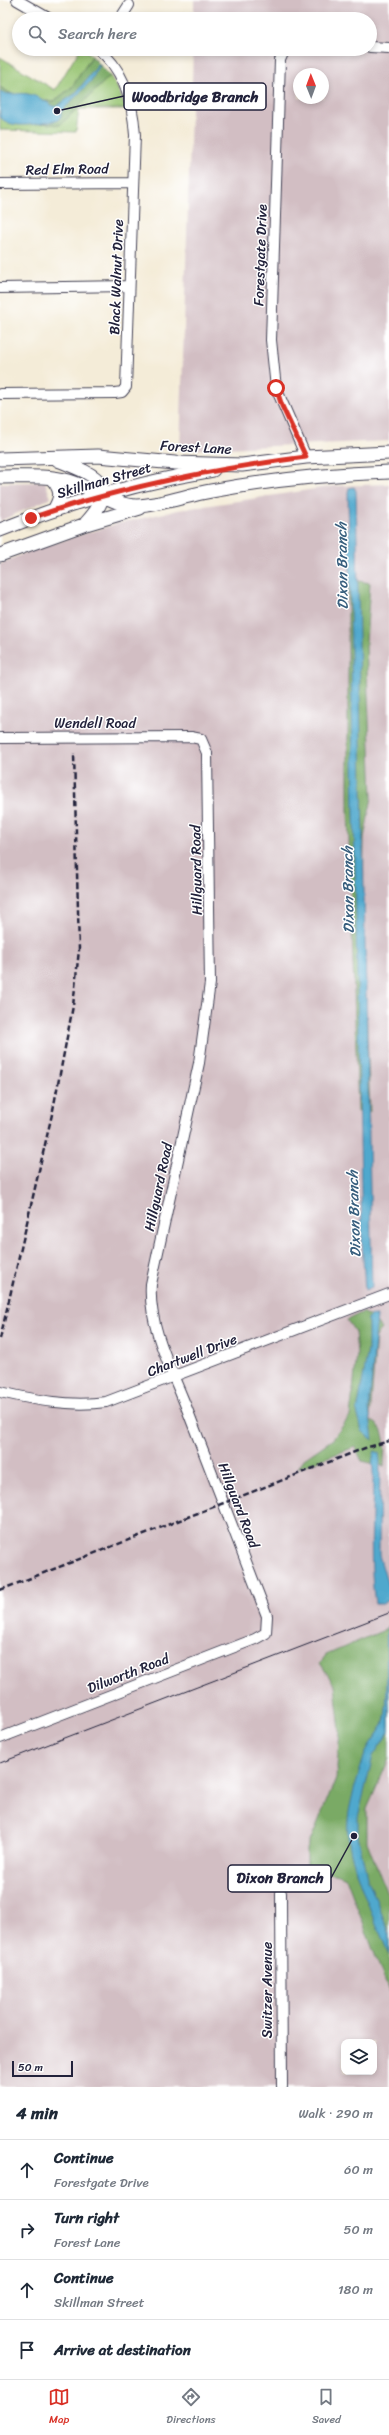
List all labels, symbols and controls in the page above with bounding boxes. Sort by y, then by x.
search box [12,12,377,56]
text: Search here [58,21,137,47]
icon: search [26,23,48,45]
north arrow [293,68,329,104]
callout: Woodbridge Branch [124,83,266,110]
text: Woodbridge Branch [132,84,258,110]
street label: Red Elm Road [25,156,110,183]
street label: Forestgate Drive [246,203,275,306]
street label: Black Walnut Drive [102,219,131,335]
route start [267,379,285,397]
street label: Forest Lane [160,433,232,462]
street label: Skillman Street [54,455,154,506]
route end [22,509,40,527]
water label: Dixon Branch [328,521,356,610]
street label: Wendell Road [54,711,137,736]
street label: Hillguard Road [183,823,210,915]
water label: Dixon Branch [334,845,362,934]
street label: Hillguard Road [137,1139,180,1234]
water label: Dixon Branch [339,1169,369,1258]
street label: Chartwell Drive [144,1327,241,1384]
street label: Hillguard Road [211,1459,267,1553]
street label: Dilworth Road [84,1646,174,1700]
callout: Dixon Branch [228,1865,331,1892]
text: Dixon Branch [236,1865,324,1891]
street label: Switzer Avenue [255,1942,280,2038]
map controls [341,2039,377,2075]
button: layers [341,2039,377,2075]
text: 50 m [18,2058,43,2077]
scale bar [12,2059,73,2078]
text: 4 min [16,2098,58,2128]
text: Walk · 290 m [299,2102,373,2125]
text: Continue [54,2145,114,2171]
text: 60 m [344,2158,373,2181]
icon: ahead [16,2159,38,2181]
text: Forestgate Drive [54,2171,149,2194]
text: Turn right [54,2205,119,2231]
text: 50 m [343,2218,373,2241]
icon: right [16,2219,38,2241]
text: Forest Lane [54,2231,121,2254]
text: Continue [54,2265,114,2291]
text: 180 m [338,2278,373,2301]
icon: ahead [16,2279,38,2301]
text: Skillman Street [54,2291,144,2314]
text: Arrive at destination [54,2337,191,2363]
icon: arrive [16,2339,38,2361]
tab: Map [48,2386,70,2429]
tab: Directions [166,2386,216,2429]
tab: Saved [312,2386,341,2429]

